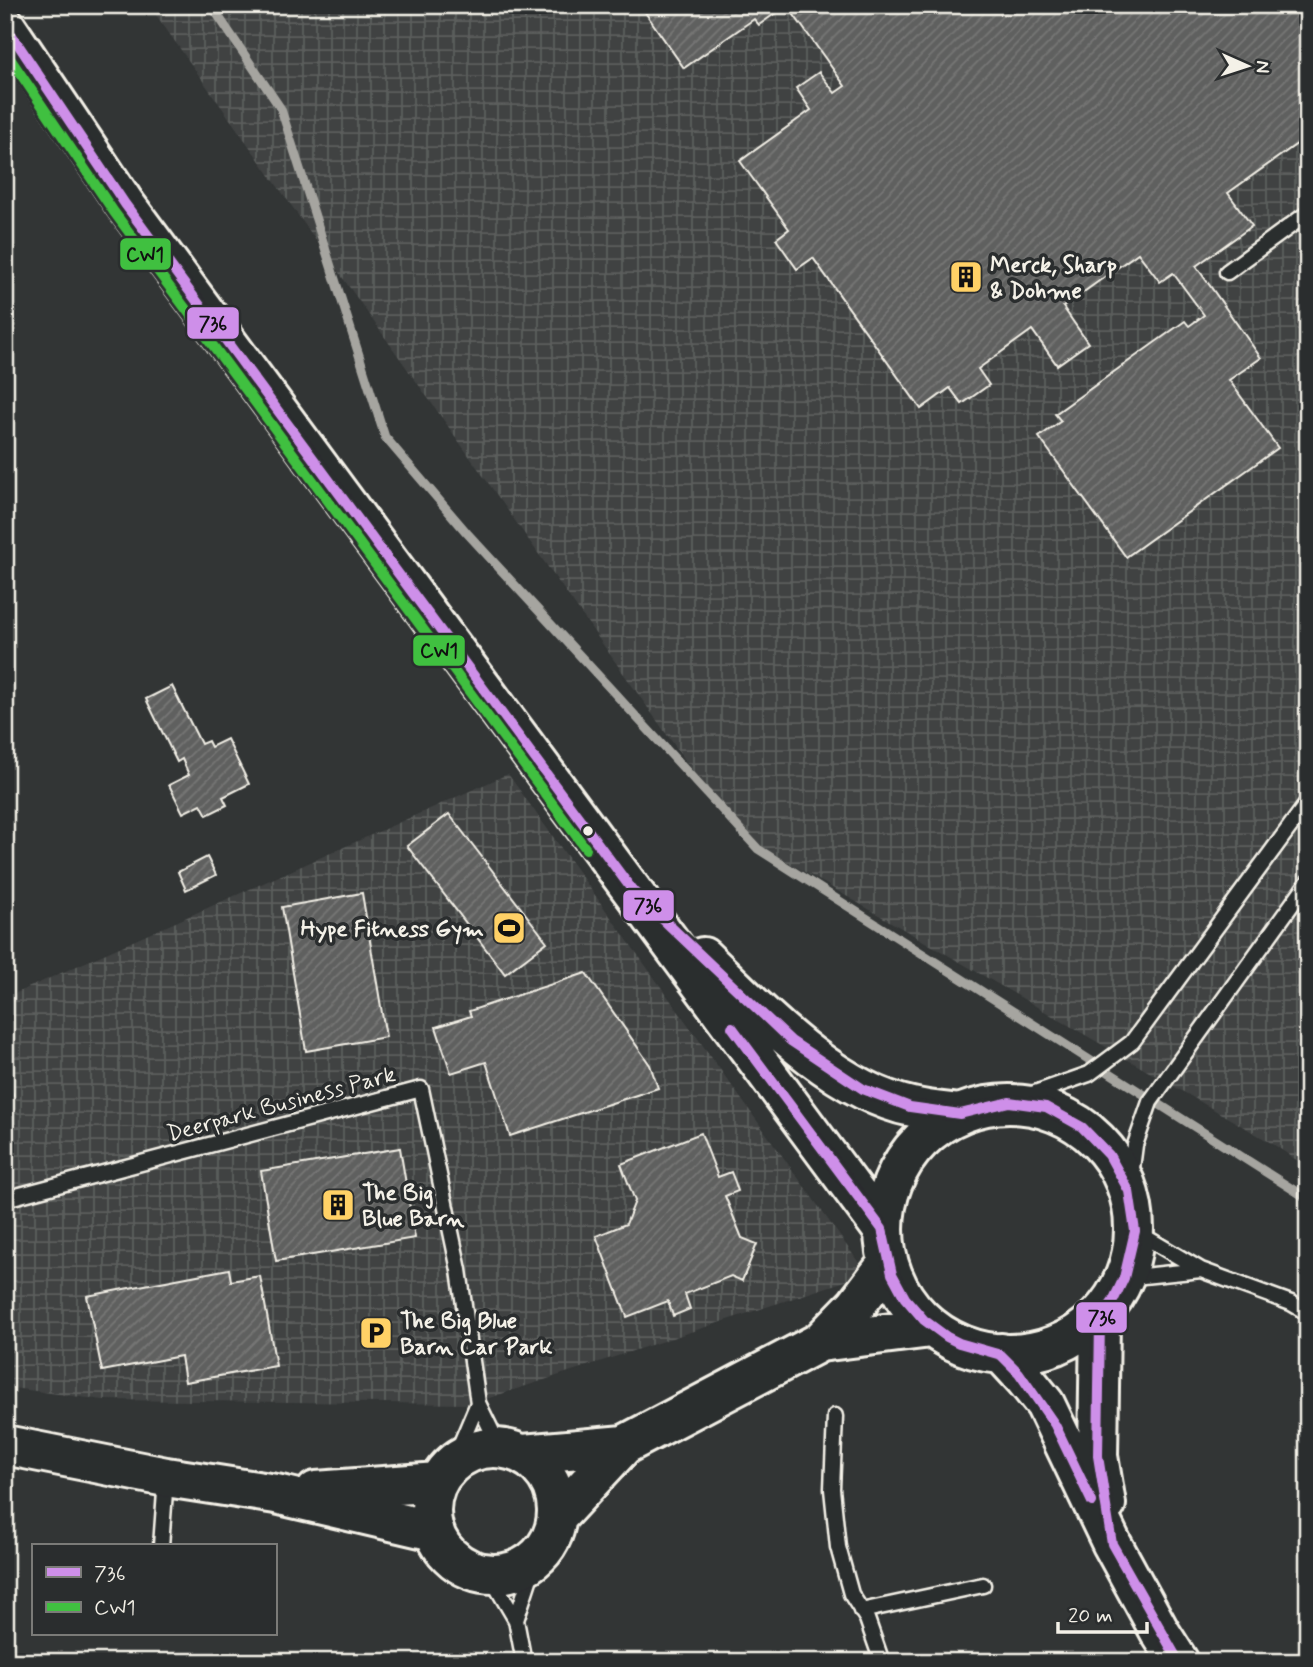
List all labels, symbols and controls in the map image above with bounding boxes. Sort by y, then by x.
north arrow [1212,32,1282,102]
text: N [1250,60,1275,74]
line badge: CW1 [119,237,172,271]
text: CW1 [126,243,164,268]
place label: Merck, Sharp & Dohme [990,251,1117,307]
building icon: Merck, Sharp & Dohme [947,258,985,296]
line badge: 736 [186,306,240,340]
text: 736 [199,312,227,337]
line badge: CW1 [412,634,466,667]
text: CW1 [420,639,458,664]
unlabelled marker [581,824,595,838]
line badge: 736 [622,889,675,922]
text: 736 [634,894,662,919]
sports icon: Hype Fitness Gym [490,909,528,947]
place label: Hype Fitness Gym [301,915,484,945]
street label: Deerpark Business Park [164,1060,399,1150]
place label: The Big Blue Barn [362,1179,465,1235]
building icon: The Big Blue Barn [319,1186,357,1224]
line badge: 736 [1075,1301,1128,1334]
text: 736 [1088,1306,1116,1331]
place label: The Big Blue Barn Car Park [400,1307,552,1363]
parking icon: The Big Blue Barn Car Park [357,1314,395,1352]
legend [32,1544,276,1636]
text: 736 [94,1560,126,1588]
scale bar [1058,1590,1147,1634]
text: CW1 [94,1594,136,1622]
text: 20 m [1068,1602,1113,1630]

